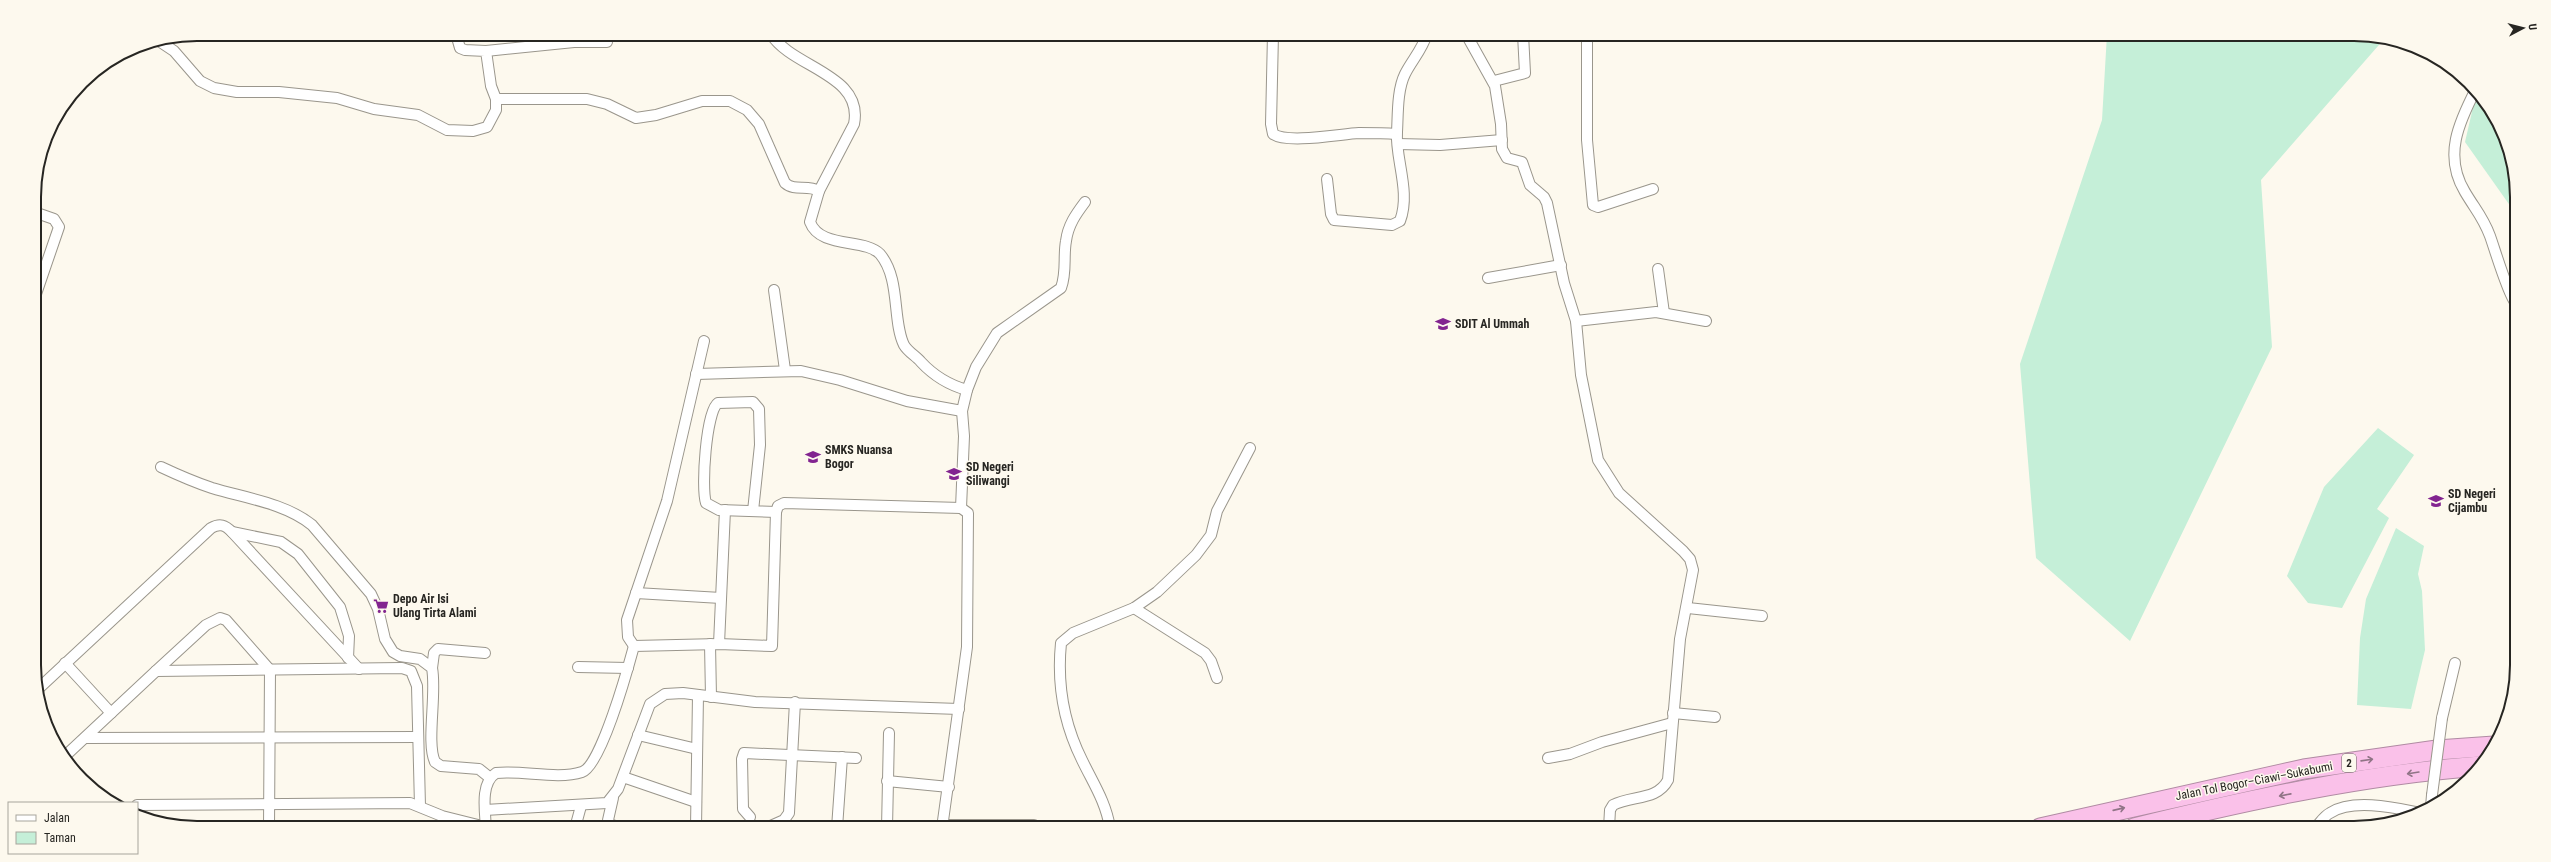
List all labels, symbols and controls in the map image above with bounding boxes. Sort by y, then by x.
north arrow [2503,8,2543,48]
text: U [2526,23,2539,31]
school or university icon: SDIT Al Ummah [1434,315,1452,333]
place label: SDIT Al Ummah [1455,317,1530,331]
place label: SMKS Nuansa Bogor [825,443,893,471]
school or university icon: SMKS Nuansa Bogor [804,448,822,466]
place label: SD Negeri Siliwangi [966,460,1014,488]
school or university icon: SD Negeri Siliwangi [945,465,963,483]
place label: SD Negeri Cijambu [2448,487,2496,515]
school or university icon: SD Negeri Cijambu [2427,492,2445,510]
place label: Depo Air Isi Ulang Tirta Alami [393,592,477,620]
supermarket icon: Depo Air Isi Ulang Tirta Alami [372,597,390,615]
road number: 2 [2342,754,2356,772]
one-way arrow [2360,756,2373,764]
street label: Jalan Tol Bogor–Ciawi–Sukabumi [2174,759,2334,803]
one-way arrow [2407,770,2420,778]
one-way arrow [2279,791,2292,799]
legend [8,802,138,854]
one-way arrow [2112,805,2125,813]
text: Jalan [44,811,70,825]
text: Taman [44,831,76,845]

